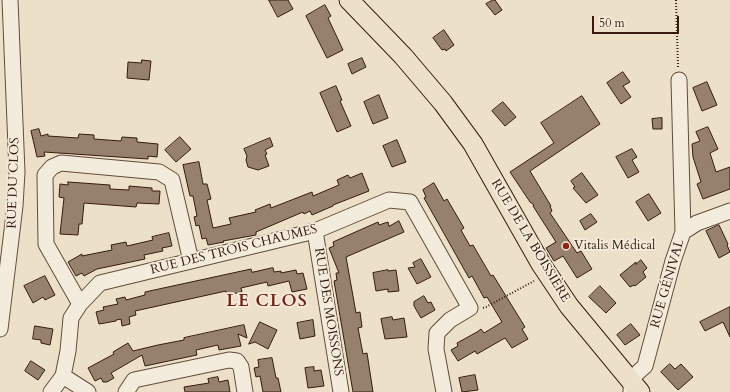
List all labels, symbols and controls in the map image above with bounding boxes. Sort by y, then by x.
scale bar [594,8,681,34]
text: 50 m [599,15,625,31]
street label: RUE DU CLOS [5,137,23,229]
street label: RUE DE LA BOISSIÈRE [487,177,573,305]
street label: RUE DES TROIS CHAUMES [149,222,319,278]
place label: Vitalis Médical [574,238,655,254]
street label: RUE GÉNIVAL [648,238,688,330]
marker: Vitalis Médical [561,241,571,251]
street label: RUE DES MOISSONS [310,247,346,377]
district label: LE CLOS [226,292,308,312]

